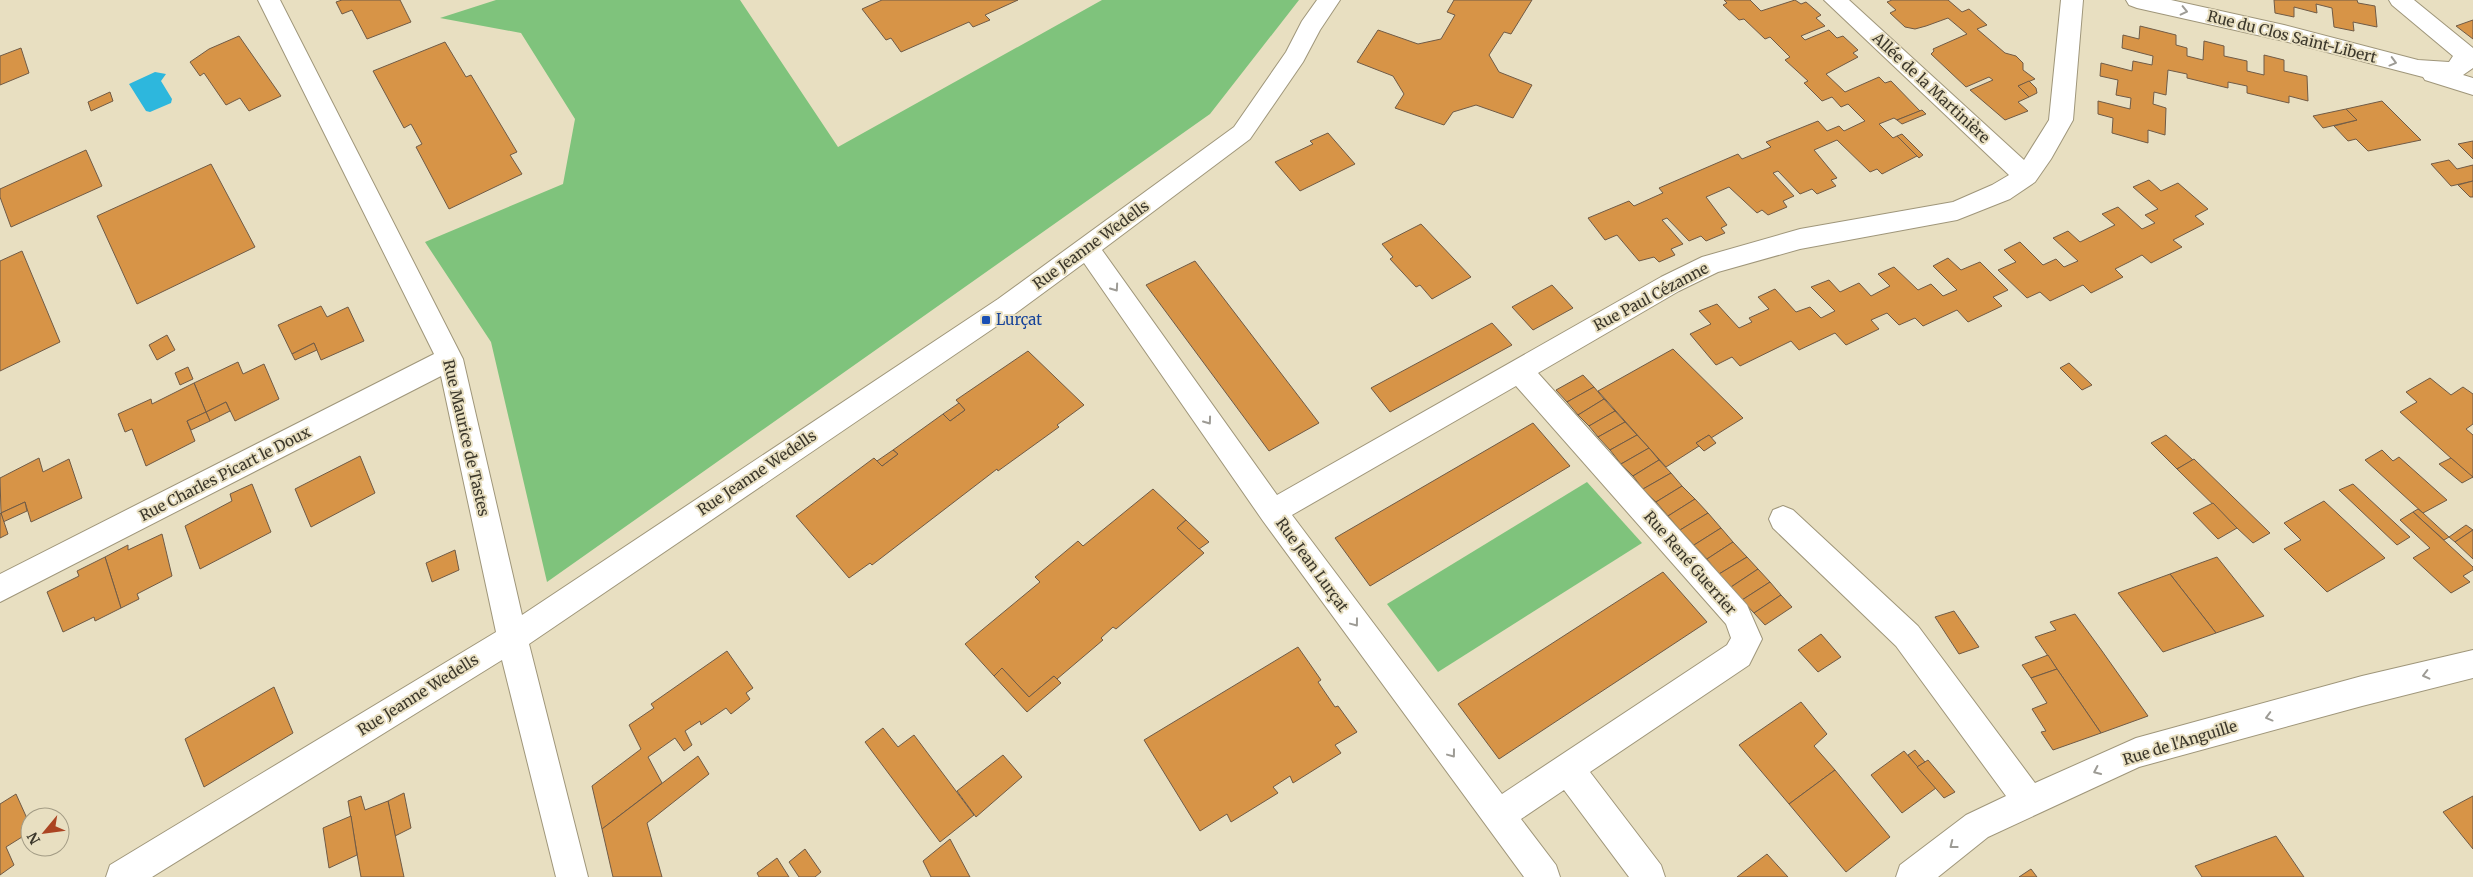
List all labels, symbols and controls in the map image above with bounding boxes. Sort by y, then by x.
one-way arrow [2180,5,2189,16]
street label: Rue du Clos Saint-Libert [2205,6,2379,67]
street label: Allée de la Martinière [1868,28,1994,147]
one-way arrow [2389,56,2398,67]
street label: Rue Jeanne Wedells [1029,196,1153,293]
street label: Rue Paul Cézanne [1590,258,1712,335]
one-way arrow [1109,282,1118,292]
place label: Lurçat [996,310,1042,329]
marker: Lurçat [980,314,992,326]
street label: Rue Maurice de Tastes [439,358,494,518]
one-way arrow [1202,415,1211,425]
street label: Rue Charles Picart le Doux [136,422,314,525]
street label: Rue Jeanne Wedells [694,426,820,519]
street label: Rue René Guerrier [1640,507,1741,619]
street label: Rue Jean Lurçat [1272,514,1353,616]
one-way arrow [1349,617,1358,627]
street label: Rue Jeanne Wedells [354,650,482,740]
one-way arrow [2421,669,2430,680]
one-way arrow [2265,711,2273,721]
street label: Rue de l'Anguille [2120,716,2240,769]
one-way arrow [1446,748,1455,758]
one-way arrow [2093,764,2102,775]
north arrow [20,807,70,857]
text: N [23,829,44,848]
one-way arrow [1950,839,1959,847]

